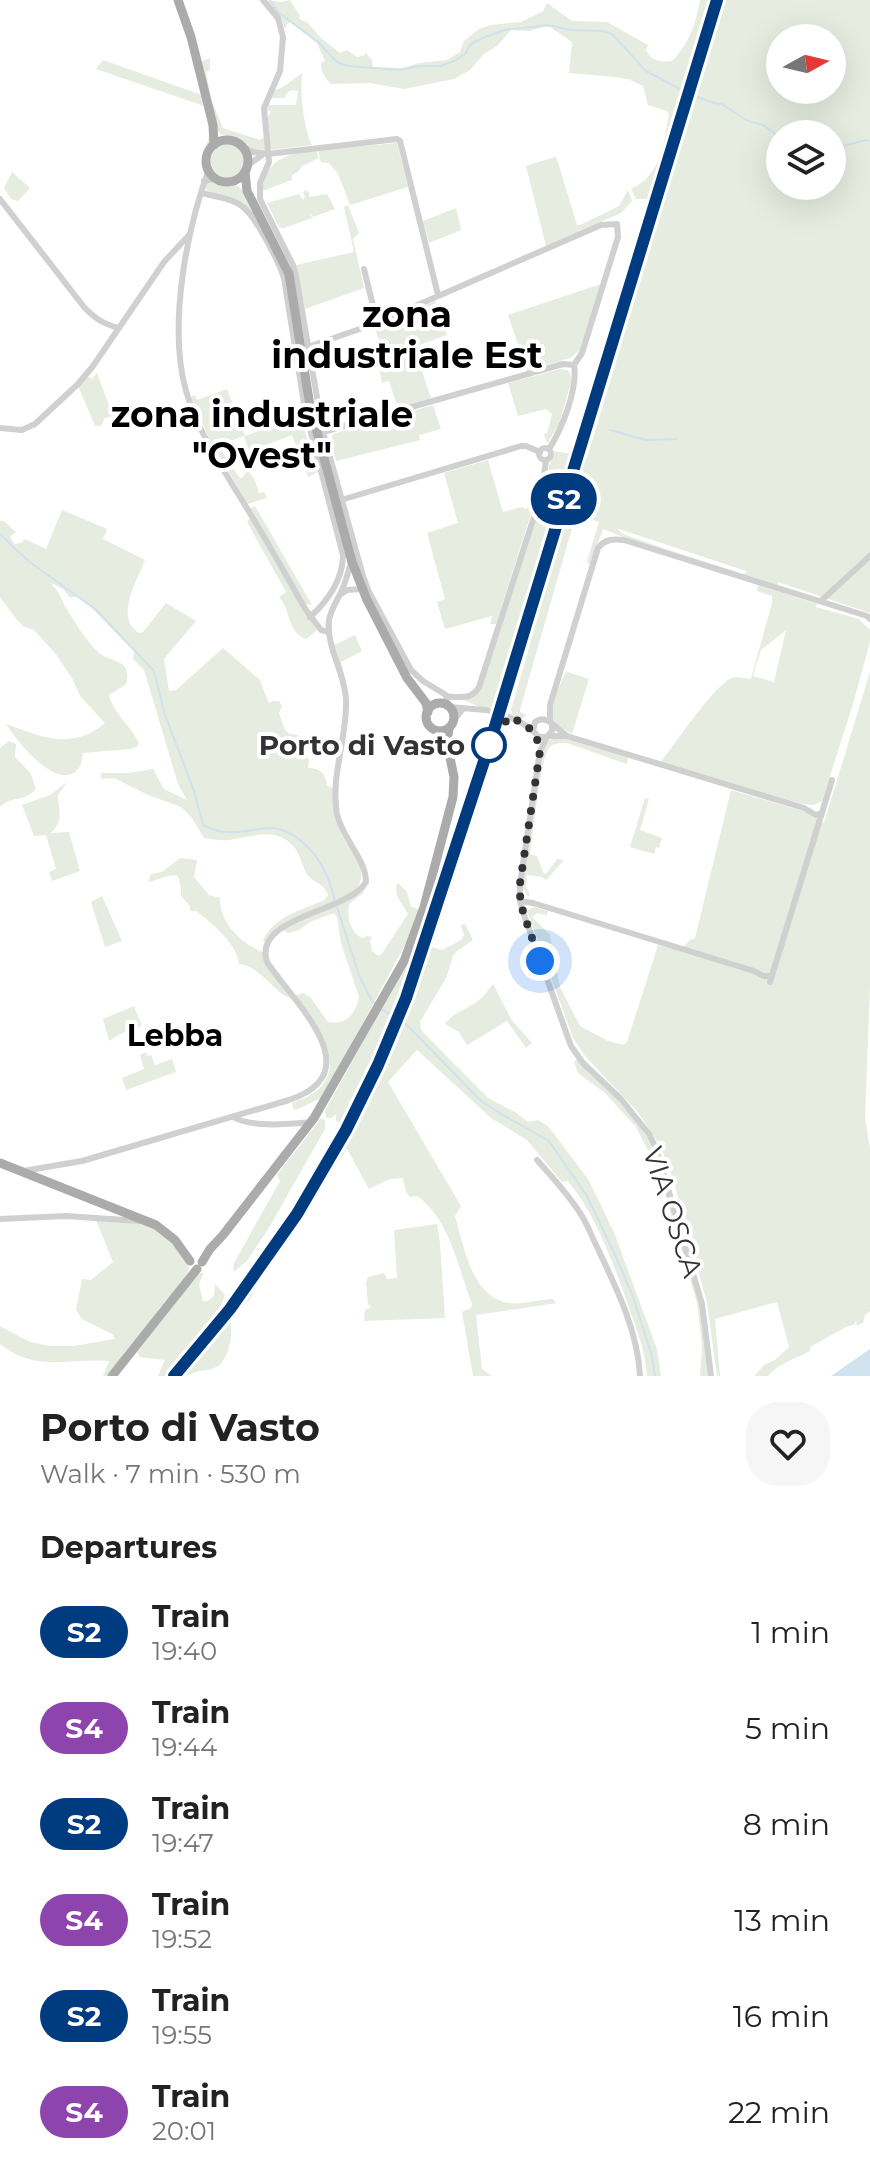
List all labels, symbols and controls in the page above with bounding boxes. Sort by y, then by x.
north arrow [766,24,846,104]
map controls [766,24,846,200]
button: layers [766,120,846,200]
district label: zona industriale Est [271,292,543,377]
district label: zona industriale "Ovest" [111,392,413,477]
line badge: S2 [528,473,600,525]
text: S2 [547,482,581,516]
place label: Porto di Vasto [259,728,465,762]
marker: Porto di Vasto [472,728,506,762]
your location [520,941,560,981]
district label: Lebba [127,1017,223,1054]
street label: VIA OSCA [636,1142,710,1282]
button: heart [746,1402,830,1486]
text: Porto di Vasto [40,1404,320,1451]
text: Walk · 7 min · 530 m [40,1458,301,1490]
text: Departures [40,1529,217,1566]
text: Train [152,1598,230,1635]
text: 1 min [751,1614,830,1651]
text: S2 [67,1615,101,1649]
text: 19:40 [152,1635,217,1667]
text: Train [152,1694,230,1731]
text: 5 min [745,1710,830,1747]
text: S4 [65,1711,103,1745]
text: 19:44 [152,1731,217,1763]
text: Train [152,1790,230,1827]
text: 8 min [743,1806,830,1843]
text: S2 [67,1807,101,1841]
text: 19:47 [152,1827,214,1859]
text: Train [152,1886,230,1923]
text: 13 min [734,1902,830,1939]
text: S4 [65,1903,103,1937]
text: 19:52 [152,1923,212,1955]
text: Train [152,1982,230,2019]
text: 16 min [733,1998,830,2035]
text: S2 [67,1999,101,2033]
text: 19:55 [152,2019,212,2051]
text: Train [152,2078,230,2115]
text: 22 min [728,2094,830,2131]
text: S4 [65,2095,103,2129]
text: 20:01 [152,2115,216,2147]

